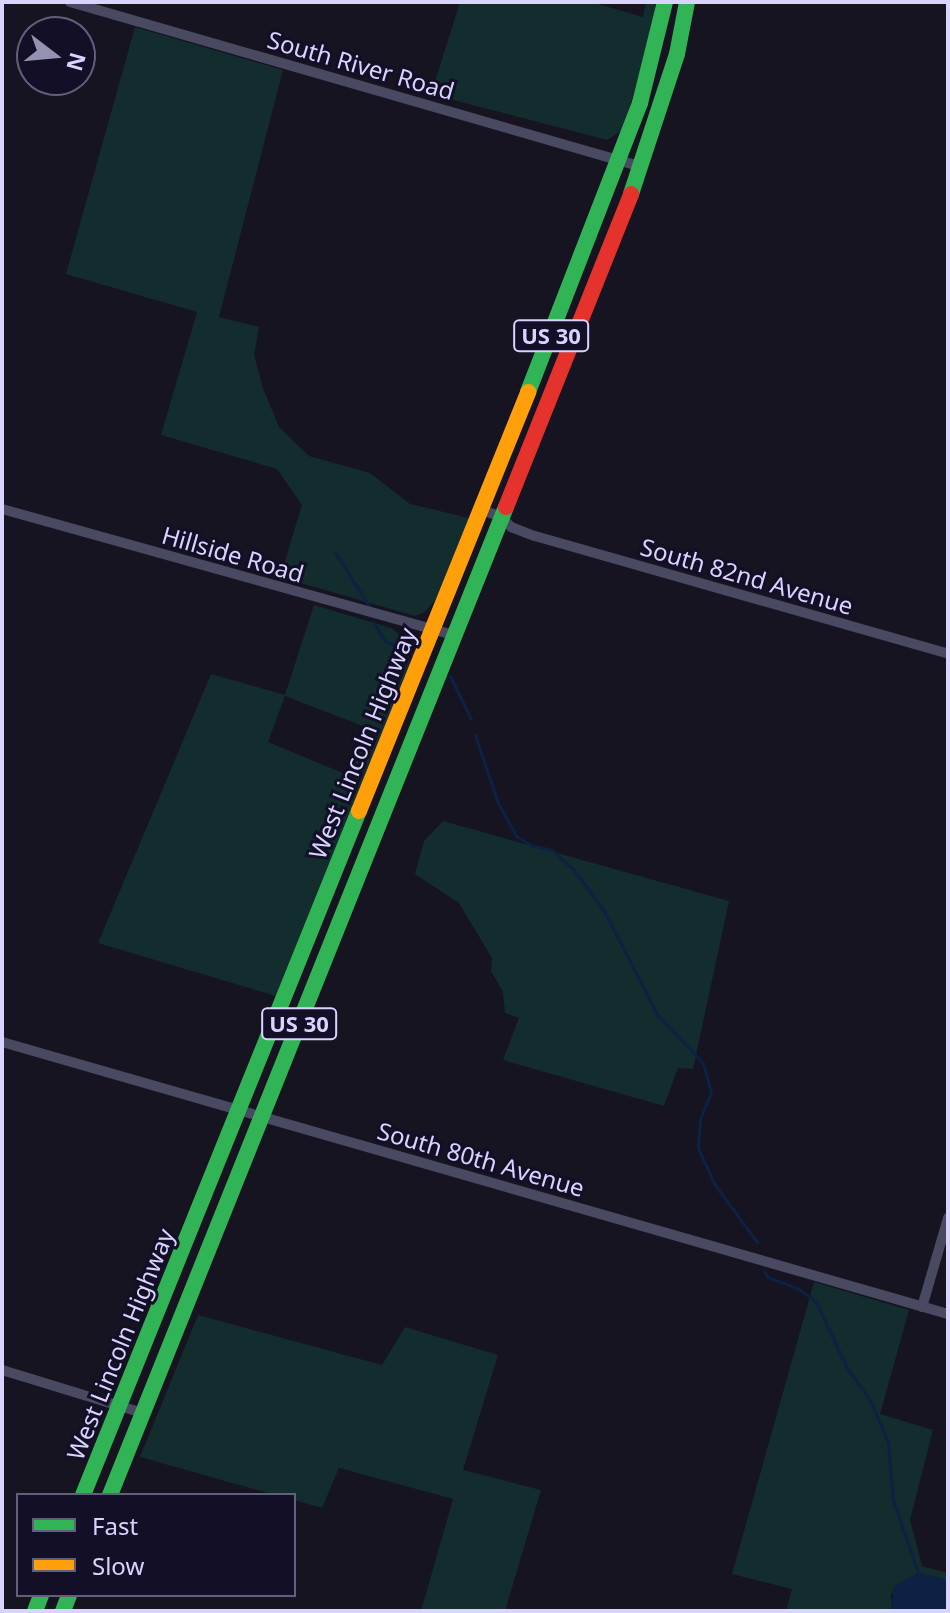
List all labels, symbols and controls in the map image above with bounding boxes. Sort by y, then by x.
north arrow [16,16,96,96]
street label: South River Road [264,25,458,105]
text: N [60,49,94,75]
road number: US 30 [513,318,589,354]
street label: Hillside Road [159,520,307,588]
street label: South 82nd Avenue [637,532,857,620]
street label: West Lincoln Highway [302,623,422,863]
road number: US 30 [261,1006,337,1042]
street label: South 80th Avenue [374,1116,588,1202]
street label: West Lincoln Highway [60,1224,180,1464]
legend [16,1493,296,1597]
text: Fast [92,1509,138,1542]
text: Slow [92,1549,144,1582]

